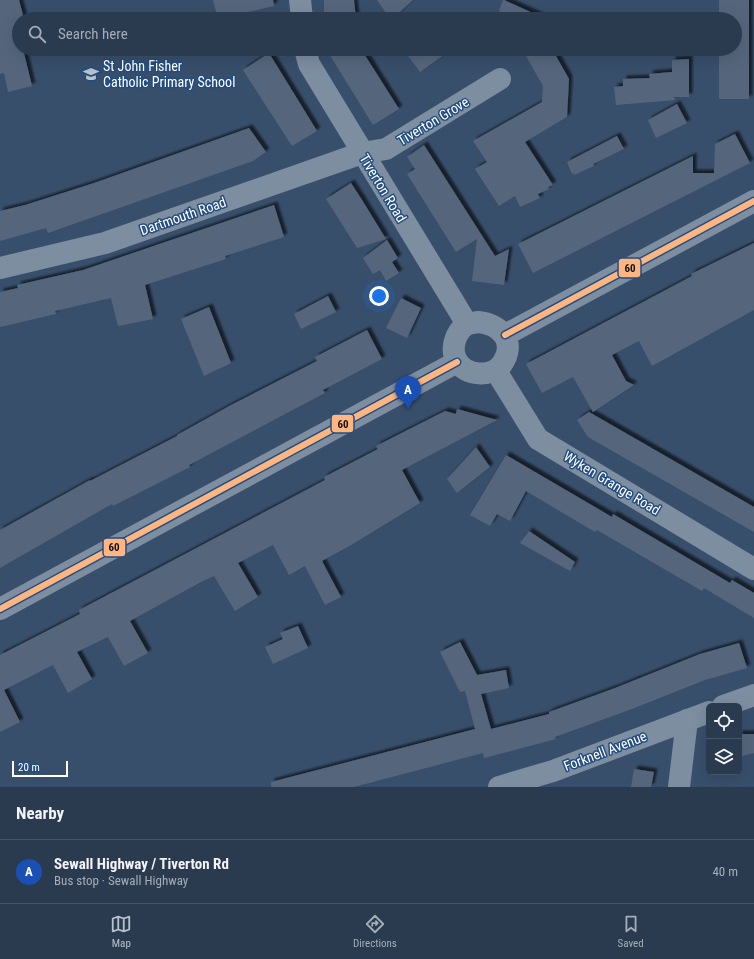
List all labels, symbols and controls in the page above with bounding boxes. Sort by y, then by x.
search box [12,12,742,56]
icon: search [26,23,48,45]
text: Search here [58,25,128,43]
place label: St John Fisher Catholic Primary School [103,58,235,90]
school or university icon: St John Fisher Catholic Primary School [82,65,100,83]
street label: Tiverton Grove [394,93,472,149]
street label: Tiverton Road [356,151,410,225]
street label: Dartmouth Road [138,194,228,238]
line badge: 60 [618,258,641,278]
text: 60 [624,262,636,275]
your location [369,286,389,306]
pin: A [395,376,421,409]
line badge: 60 [331,414,354,433]
text: 60 [337,418,349,431]
street label: Wyken Grange Road [561,448,663,518]
line badge: 60 [103,538,126,557]
text: 60 [108,541,120,554]
map controls [706,703,742,775]
button: locate [706,703,742,739]
street label: Forknell Avenue [561,728,649,774]
button: layers [706,739,742,775]
scale bar [12,759,68,778]
text: 20 m [18,761,40,774]
text: Nearby [16,803,64,823]
text: Sewall Highway / Tiverton Rd [54,855,229,873]
text: A [25,864,33,879]
text: 40 m [712,864,738,879]
text: Bus stop · Sewall Highway [54,873,188,888]
tab: Map [110,913,132,950]
tab: Directions [353,913,397,950]
tab: Saved [618,913,644,950]

